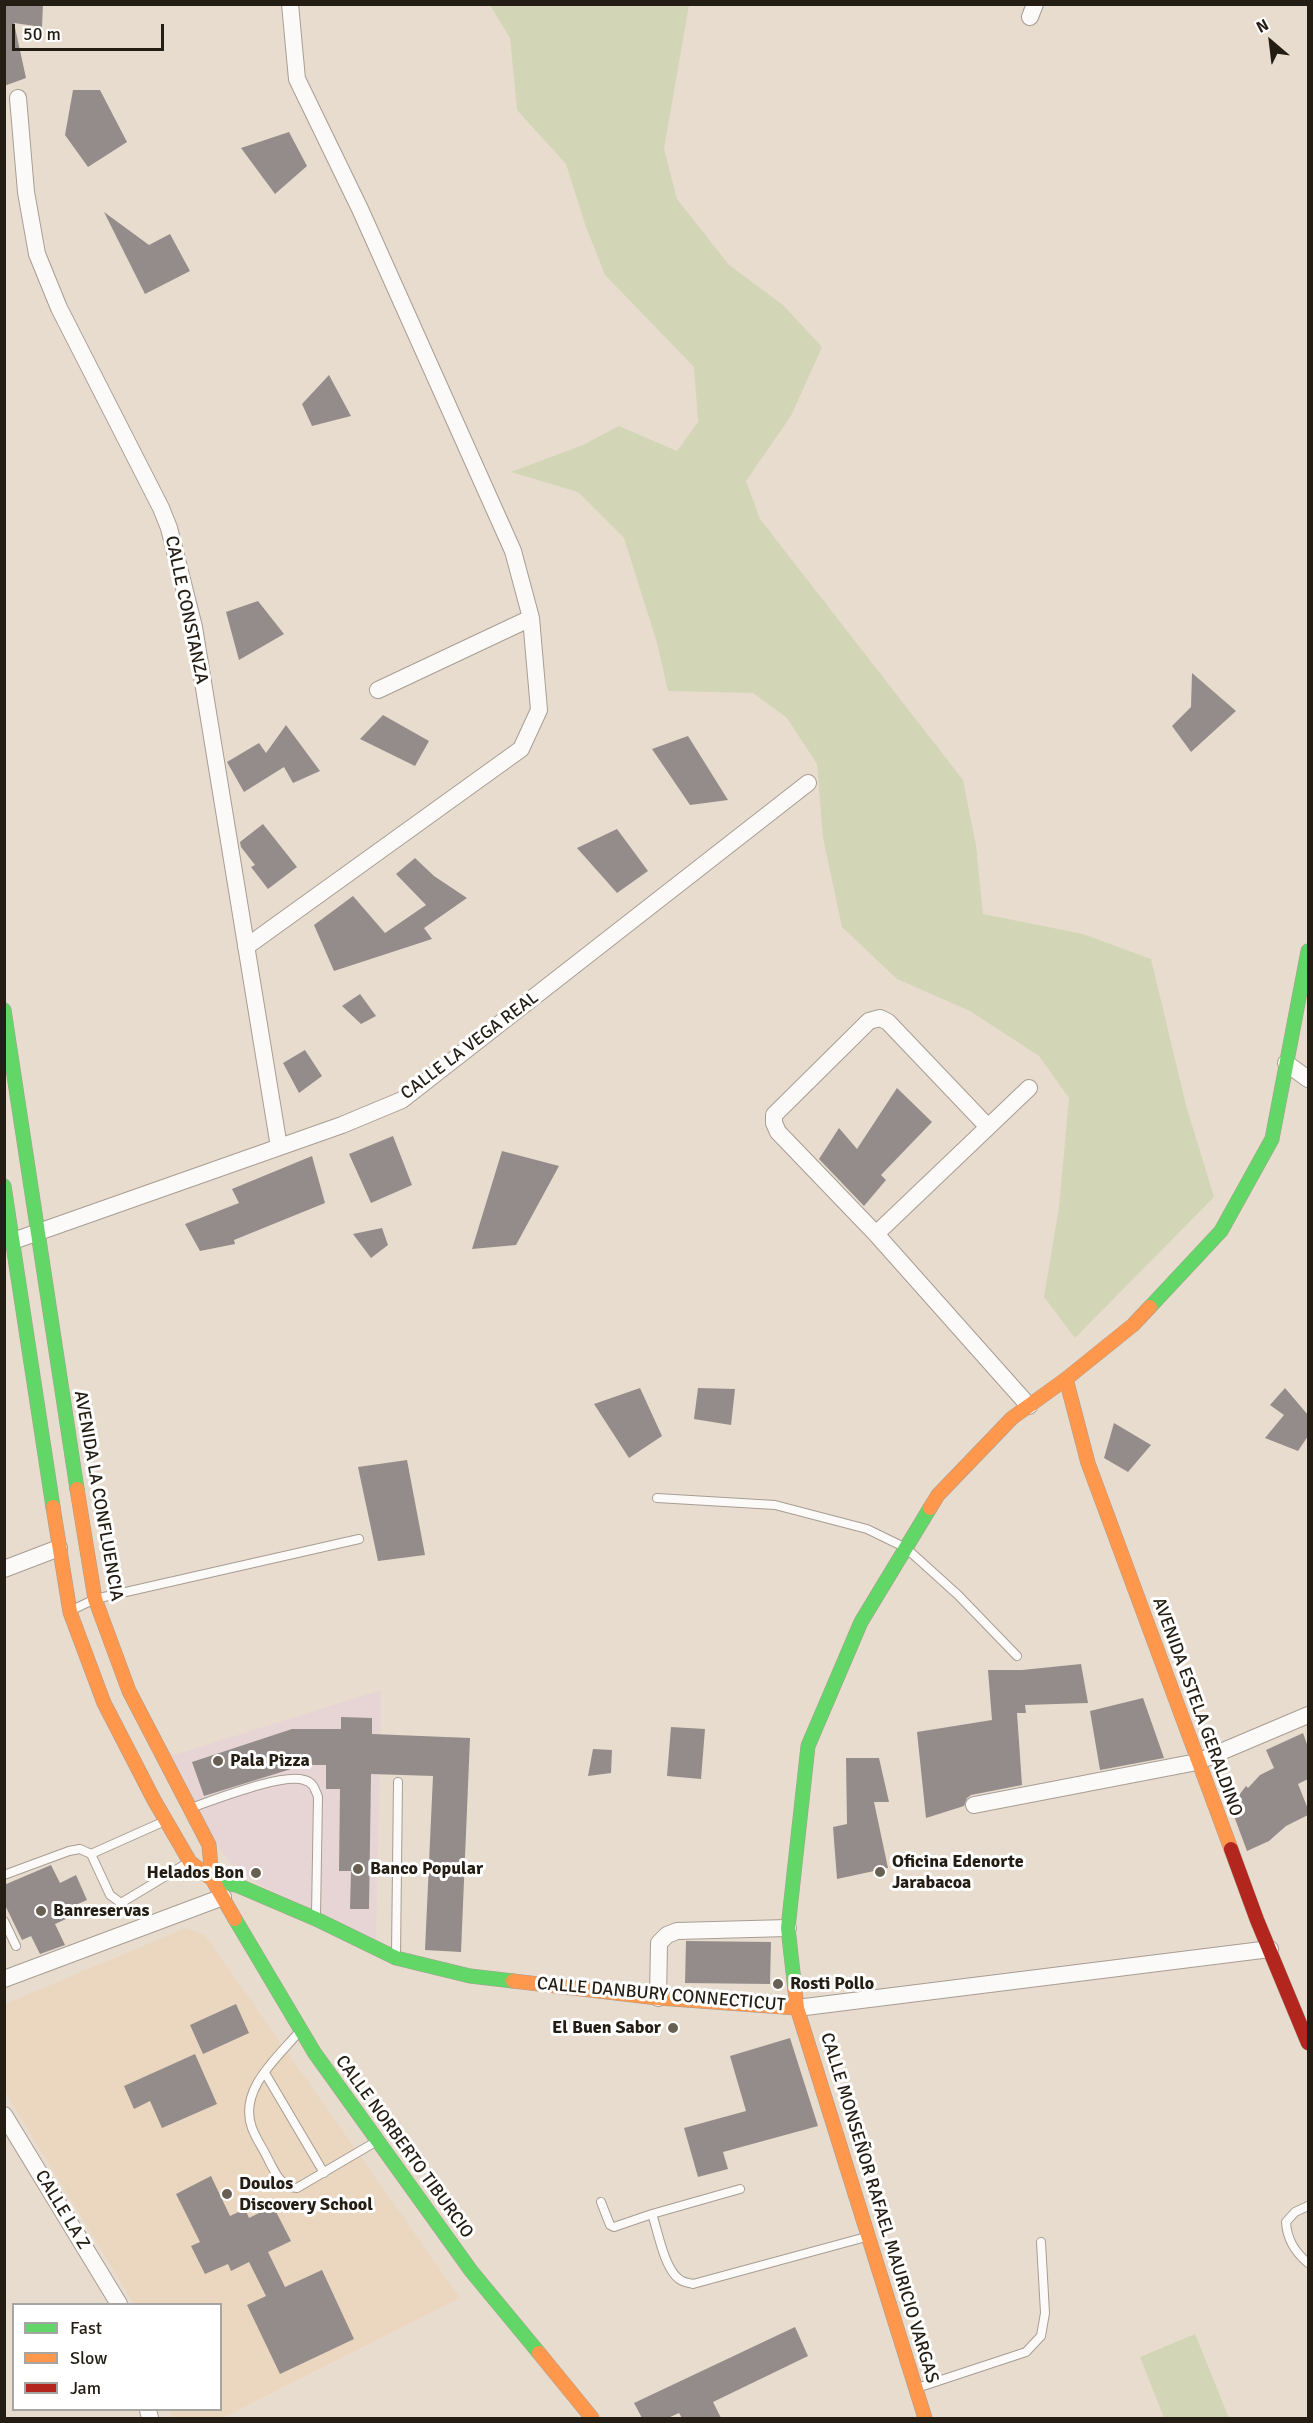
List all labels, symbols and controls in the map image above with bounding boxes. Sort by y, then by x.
scale bar [15,12,166,50]
north arrow [1241,12,1301,72]
text: N [1253,15,1272,38]
text: 50 m [23,23,61,45]
street label: CALLE CONSTANZA [160,534,212,686]
street label: CALLE LA VEGA REAL [397,987,543,1105]
street label: AVENIDA LA CONFLUENCIA [69,1389,127,1603]
street label: AVENIDA ESTELA GERALDINO [1147,1595,1247,1819]
place label: Pala Pizza [230,1750,310,1772]
marker: Pala Pizza [211,1754,225,1768]
place label: Oficina Edenorte Jarabacoa [892,1851,1024,1894]
place label: Banco Popular [370,1858,483,1880]
place label: Helados Bon [147,1862,244,1884]
marker: Banco Popular [351,1862,365,1876]
marker: Oficina Edenorte Jarabacoa [873,1865,887,1879]
marker: Helados Bon [249,1866,263,1880]
place label: Banreservas [53,1900,149,1922]
marker: Banreservas [34,1904,48,1918]
street label: CALLE DANBURY CONNECTICUT [536,1973,786,2017]
place label: Rosti Pollo [790,1973,874,1995]
marker: Rosti Pollo [771,1977,785,1991]
place label: El Buen Sabor [552,2017,661,2039]
marker: El Buen Sabor [666,2021,680,2035]
street label: CALLE MONSEÑOR RAFAEL MAURICIO VARGAS [815,2030,943,2386]
street label: CALLE NORBERTO TIBURCIO [330,2051,478,2243]
street label: CALLE LA Z [30,2166,94,2254]
place label: Doulos Discovery School [239,2173,373,2216]
marker: Doulos Discovery School [220,2187,234,2201]
legend [12,2303,222,2411]
text: Fast [70,2317,102,2339]
text: Slow [70,2347,107,2369]
text: Jam [70,2377,101,2399]

